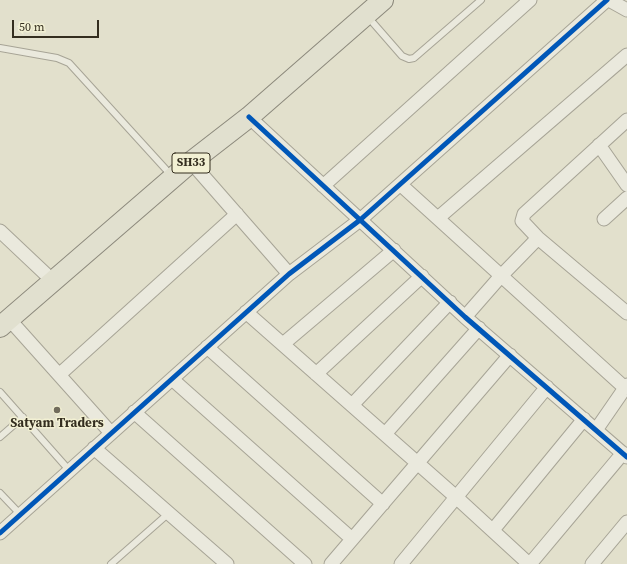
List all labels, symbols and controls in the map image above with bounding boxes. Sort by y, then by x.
scale bar [14,12,101,38]
text: 50 m [19,19,45,35]
road number: SH33 [172,153,210,173]
marker: Satyam Traders [52,405,62,415]
place label: Satyam Traders [10,416,104,432]

